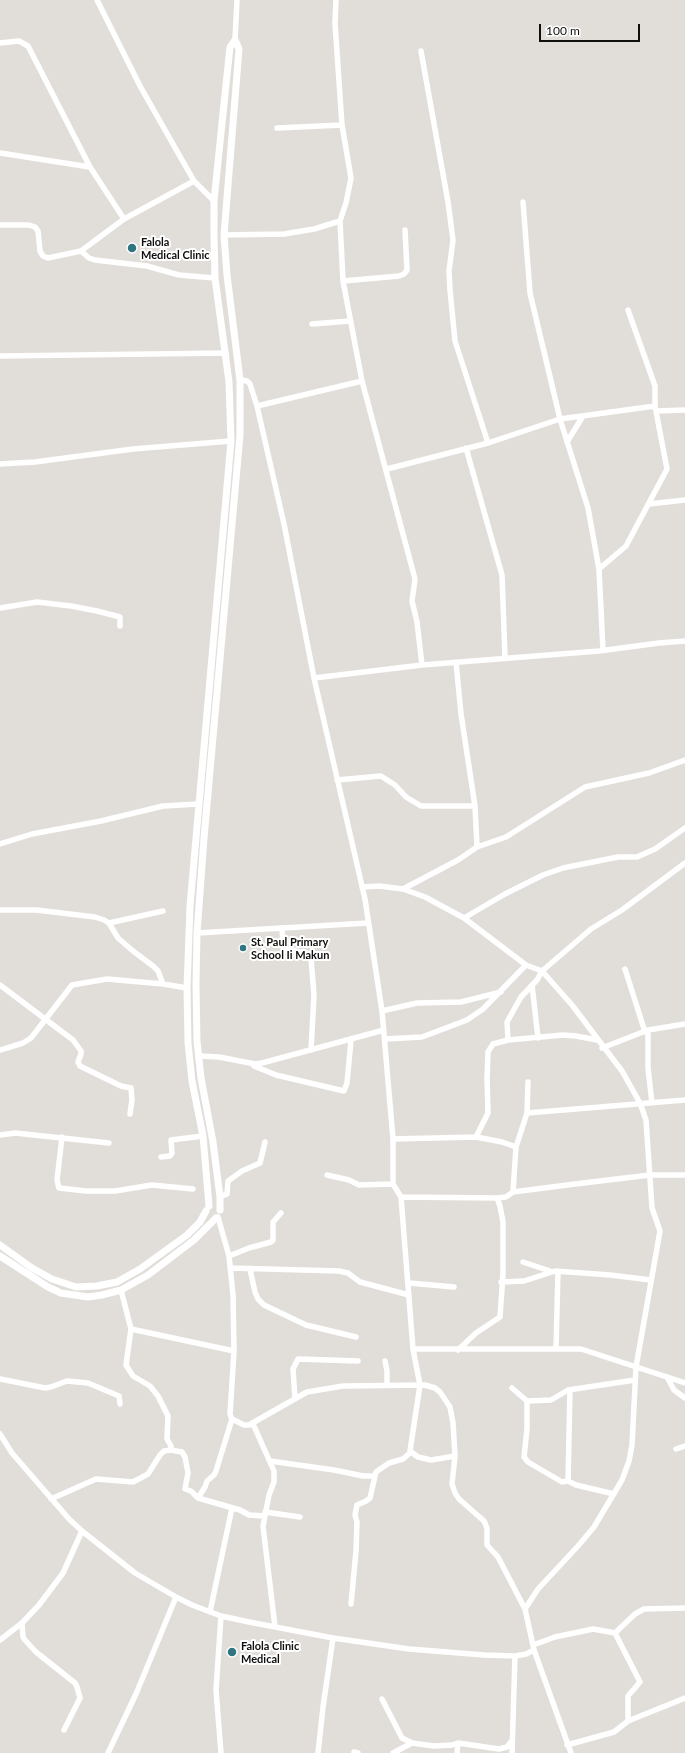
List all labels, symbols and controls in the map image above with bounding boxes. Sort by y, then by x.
scale bar [541,16,642,42]
text: 100 m [546,23,580,38]
place label: Falola Medical Clinic [141,235,210,261]
marker: Falola Medical Clinic [126,242,138,254]
place label: St. Paul Primary School Ii Makun [251,935,329,961]
marker: St. Paul Primary School Ii Makun [238,943,248,953]
place label: Falola Clinic Medical [241,1639,299,1665]
marker: Falola Clinic Medical [226,1646,238,1658]

